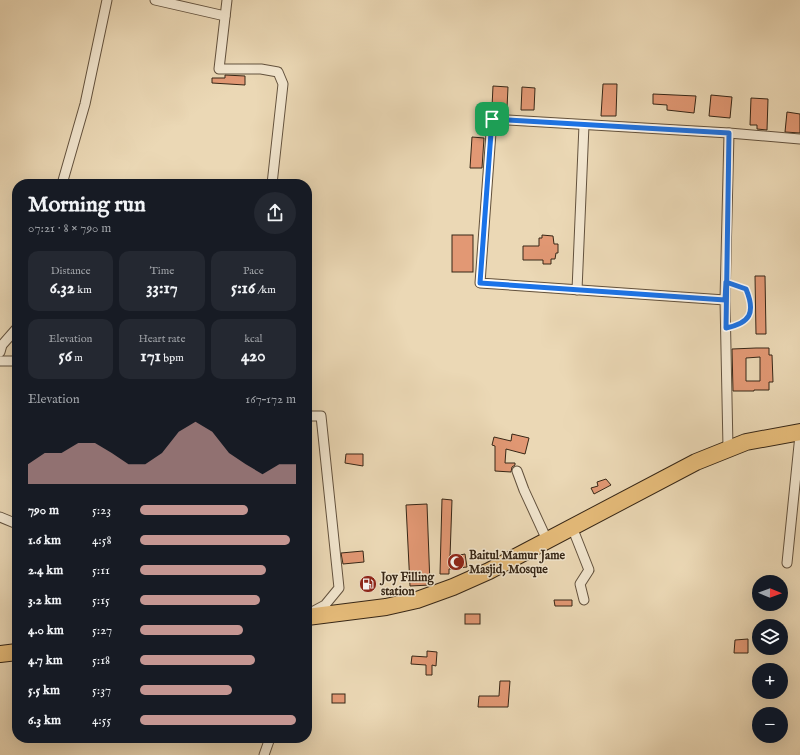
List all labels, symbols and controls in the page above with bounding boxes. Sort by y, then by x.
pin [475,102,509,136]
icon: arrive [481,108,503,130]
text: Morning run [28,191,146,219]
button: share [254,192,296,234]
text: 07:21 · 8 × 790 m [28,220,111,237]
text: Distance [51,264,91,278]
text: Time [150,264,174,278]
text: Pace [243,264,264,278]
text: 6.32 [50,278,75,299]
text: 33:17 [146,278,178,299]
text: 5:16 [231,278,255,299]
text: km [75,283,92,297]
text: /km [255,283,276,297]
text: Elevation [49,332,92,346]
text: Heart rate [139,332,185,346]
text: kcal [244,332,263,346]
text: 56 [59,346,72,367]
text: 171 [140,346,161,367]
text: 420 [241,346,266,367]
text: m [72,351,83,365]
text: bpm [161,351,184,365]
text: Elevation [28,391,80,408]
text: 167–172 m [245,391,296,408]
text: 790 m [28,502,59,519]
text: 5:23 [92,502,111,519]
text: 1.6 km [28,532,61,549]
text: 4:58 [92,532,112,549]
place label: Baitul Mamur Jame Masjid, Mosque [469,548,565,578]
mosque icon: Baitul Mamur Jame Masjid, Mosque [446,552,466,572]
text: 2.4 km [28,562,63,579]
text: 5:11 [92,562,110,579]
place label: Joy Filling station [379,570,434,599]
fuel station icon: Joy Filling station [358,574,378,594]
north arrow [752,575,788,611]
map controls [752,575,788,743]
text: 3.2 km [28,592,62,609]
text: 5:15 [92,592,110,609]
button: layers [752,619,788,655]
text: 4.0 km [28,622,64,639]
text: 5:27 [92,622,112,639]
text: 4.7 km [28,652,63,669]
text: 5:18 [92,652,110,669]
button: + [752,663,788,699]
text: 5.5 km [28,682,60,699]
text: 5:37 [92,682,111,699]
button: − [752,707,788,743]
text: 6.3 km [28,712,61,729]
text: 4:55 [92,712,111,729]

